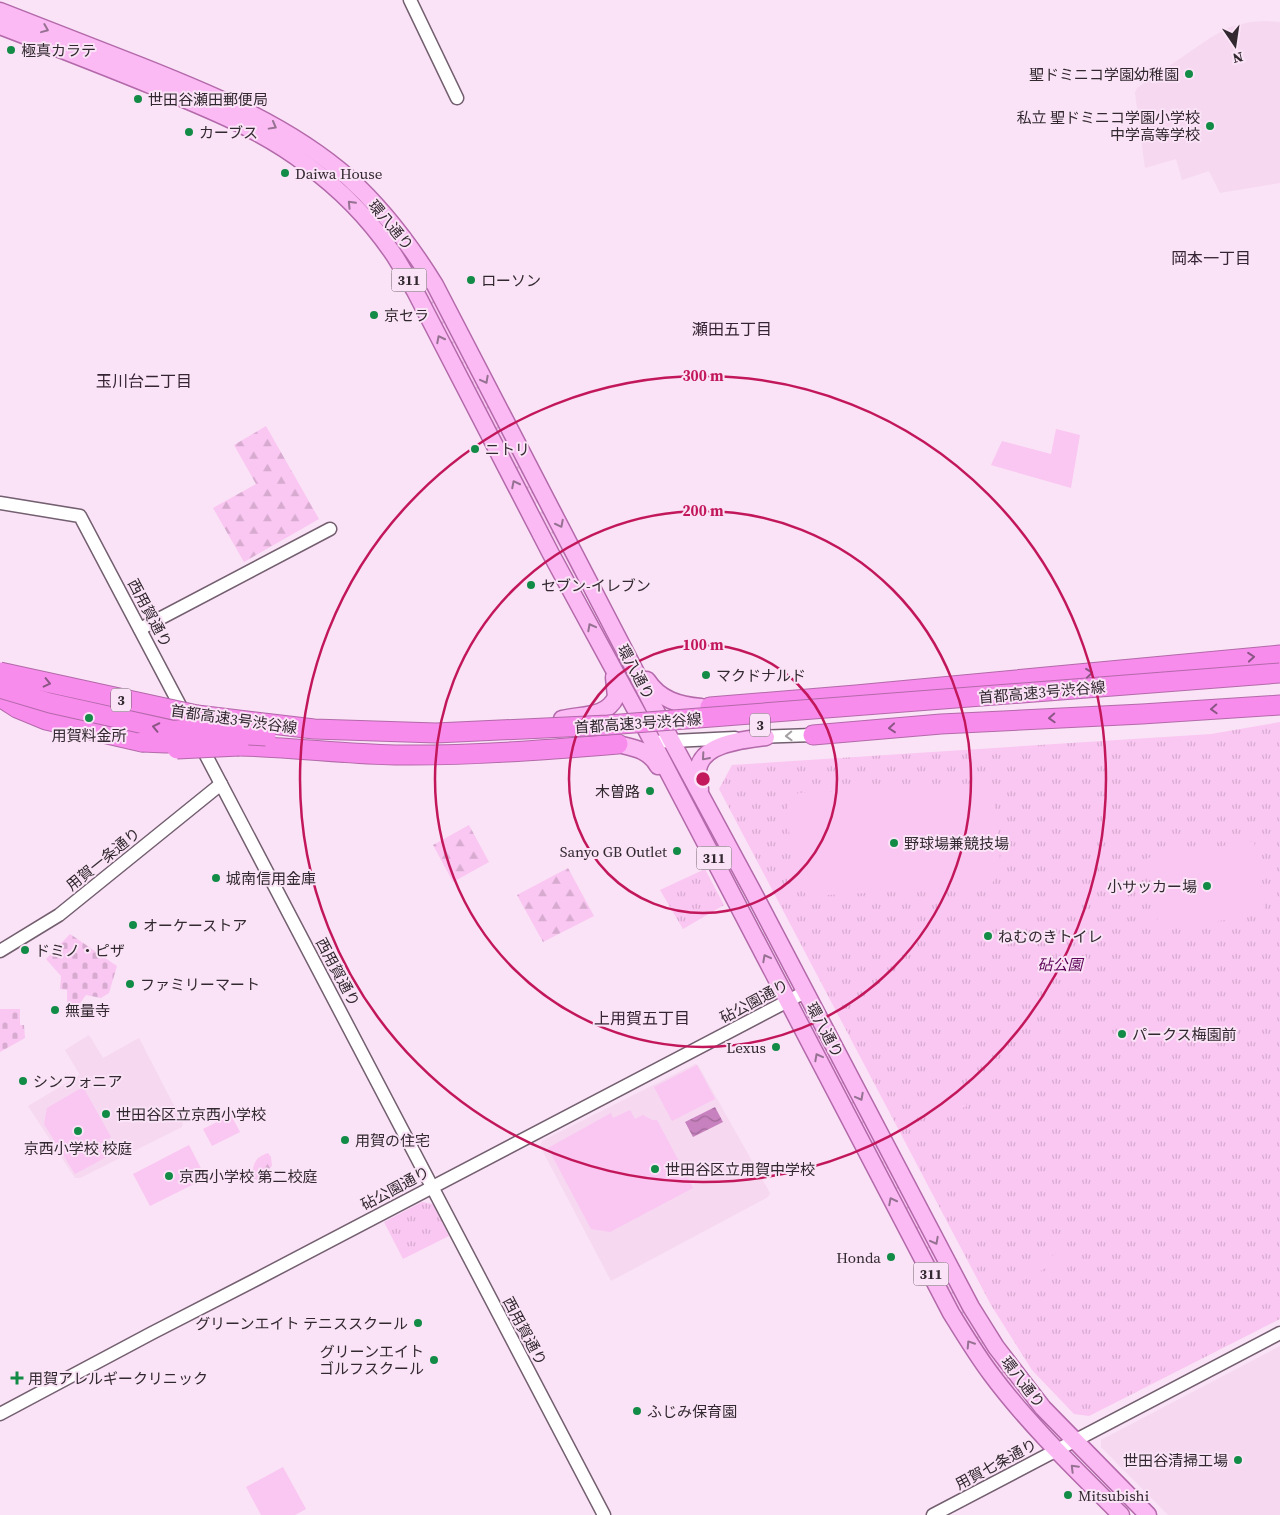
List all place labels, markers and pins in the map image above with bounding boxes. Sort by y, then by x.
place label: 極真カラテ [21,40,96,61]
marker: 極真カラテ [5,44,17,56]
place label: 聖ドミニコ学園幼稚園 [1029,64,1179,85]
marker: 聖ドミニコ学園幼稚園 [1183,68,1195,80]
place label: 世田谷瀬田郵便局 [148,89,268,110]
marker: 世田谷瀬田郵便局 [132,93,144,105]
place label: 私立 聖ドミニコ学園小学校 中学高等学校 [1017,107,1200,145]
marker: 私立 聖ドミニコ学園小学校 中学高等学校 [1204,120,1216,132]
place label: カーブス [199,122,258,143]
marker: カーブス [183,126,195,138]
place label: Daiwa House [295,163,383,184]
marker: Daiwa House [279,167,291,179]
place label: ローソン [481,270,541,291]
marker: ローソン [465,274,477,286]
place label: 京セラ [384,305,429,326]
marker: 京セラ [368,309,380,321]
place label: ニトリ [485,439,530,460]
marker: ニトリ [469,443,481,455]
place label: セブン-イレブン [541,575,651,596]
marker: セブン-イレブン [525,579,537,591]
place label: マクドナルド [716,665,806,686]
marker: マクドナルド [700,669,712,681]
marker: 用賀料金所 [83,712,95,724]
place label: 用賀料金所 [51,725,127,746]
centre of rings [694,770,712,788]
place label: 木曽路 [595,781,640,802]
marker: 木曽路 [644,785,656,797]
place label: 野球場兼競技場 [904,833,1009,854]
marker: 野球場兼競技場 [888,837,900,849]
place label: Sanyo GB Outlet [560,841,667,862]
marker: Sanyo GB Outlet [671,845,683,857]
place label: 城南信用金庫 [226,868,316,889]
marker: 城南信用金庫 [210,872,222,884]
place label: 小サッカー場 [1107,876,1197,897]
marker: 小サッカー場 [1201,880,1213,892]
place label: オーケーストア [143,915,247,936]
marker: オーケーストア [127,919,139,931]
place label: ねむのきトイレ [998,926,1103,947]
marker: ねむのきトイレ [982,930,994,942]
place label: ドミノ・ピザ [35,940,125,961]
marker: ドミノ・ピザ [19,944,31,956]
place label: ファミリーマート [140,974,260,995]
marker: ファミリーマート [124,978,136,990]
place label: 無量寺 [65,1000,110,1021]
marker: 無量寺 [49,1004,61,1016]
place label: パークス梅園前 [1132,1024,1237,1045]
marker: パークス梅園前 [1116,1028,1128,1040]
place label: Lexus [726,1037,766,1058]
marker: Lexus [770,1041,782,1053]
place label: シンフォニア [33,1071,123,1092]
marker: シンフォニア [17,1075,29,1087]
place label: 世田谷区立京西小学校 [116,1104,266,1125]
marker: 世田谷区立京西小学校 [100,1108,112,1120]
marker: 京西小学校 校庭 [72,1125,84,1137]
place label: 用賀の住宅 [355,1130,430,1151]
marker: 用賀の住宅 [339,1134,351,1146]
place label: 京西小学校 校庭 [24,1138,132,1159]
place label: 世田谷区立用賀中学校 [665,1159,815,1180]
marker: 世田谷区立用賀中学校 [649,1163,661,1175]
place label: 京西小学校 第二校庭 [179,1166,318,1187]
marker: 京西小学校 第二校庭 [163,1170,175,1182]
place label: Honda [836,1247,881,1268]
marker: Honda [885,1251,897,1263]
place label: グリーンエイト テニススクール [195,1313,408,1334]
marker: グリーンエイト テニススクール [412,1317,424,1329]
place label: グリーンエイト ゴルフスクール [319,1341,424,1379]
marker: グリーンエイト ゴルフスクール [428,1354,440,1366]
place label: 用賀アレルギークリニック [28,1368,208,1389]
marker: 用賀アレルギークリニック [10,1371,24,1385]
place label: ふじみ保育園 [647,1401,737,1422]
marker: ふじみ保育園 [631,1405,643,1417]
place label: 世田谷清掃工場 [1123,1450,1228,1471]
marker: 世田谷清掃工場 [1232,1454,1244,1466]
place label: Mitsubishi [1078,1485,1149,1506]
marker: Mitsubishi [1062,1489,1074,1501]

